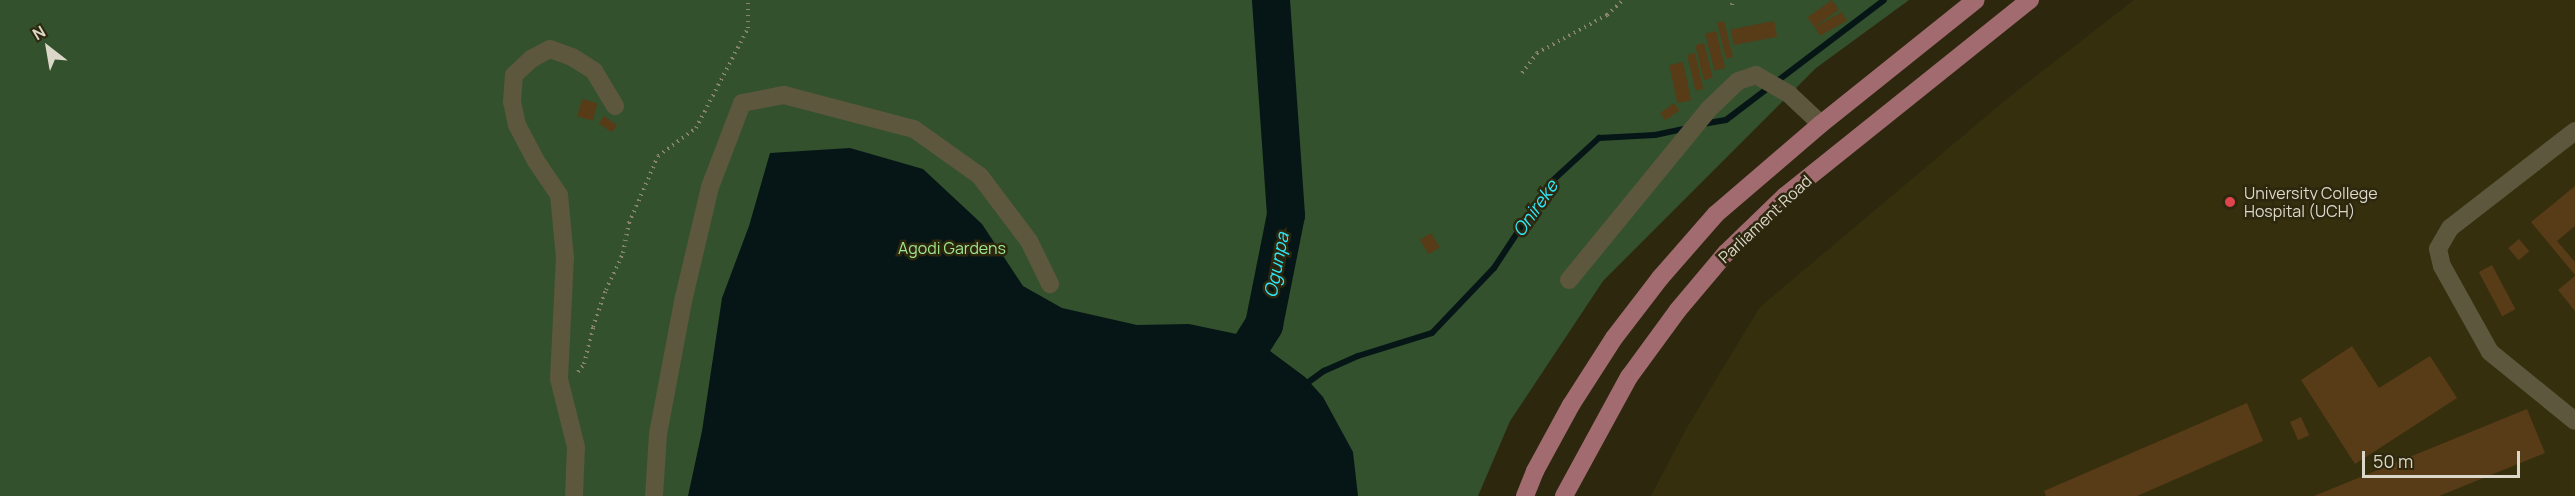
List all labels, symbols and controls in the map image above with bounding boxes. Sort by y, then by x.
north arrow [18,18,78,78]
text: N [28,20,49,45]
street label: Parliament Road [1715,171,1815,267]
water label: Onireke [1508,176,1562,240]
place label: University College Hospital (UCH) [2244,183,2378,221]
marker: University College Hospital (UCH) [2221,193,2239,211]
water label: Ogunpa [1259,231,1293,299]
park label: Agodi Gardens [898,238,1006,258]
scale bar [2365,439,2522,477]
text: 50 m [2373,449,2413,473]

